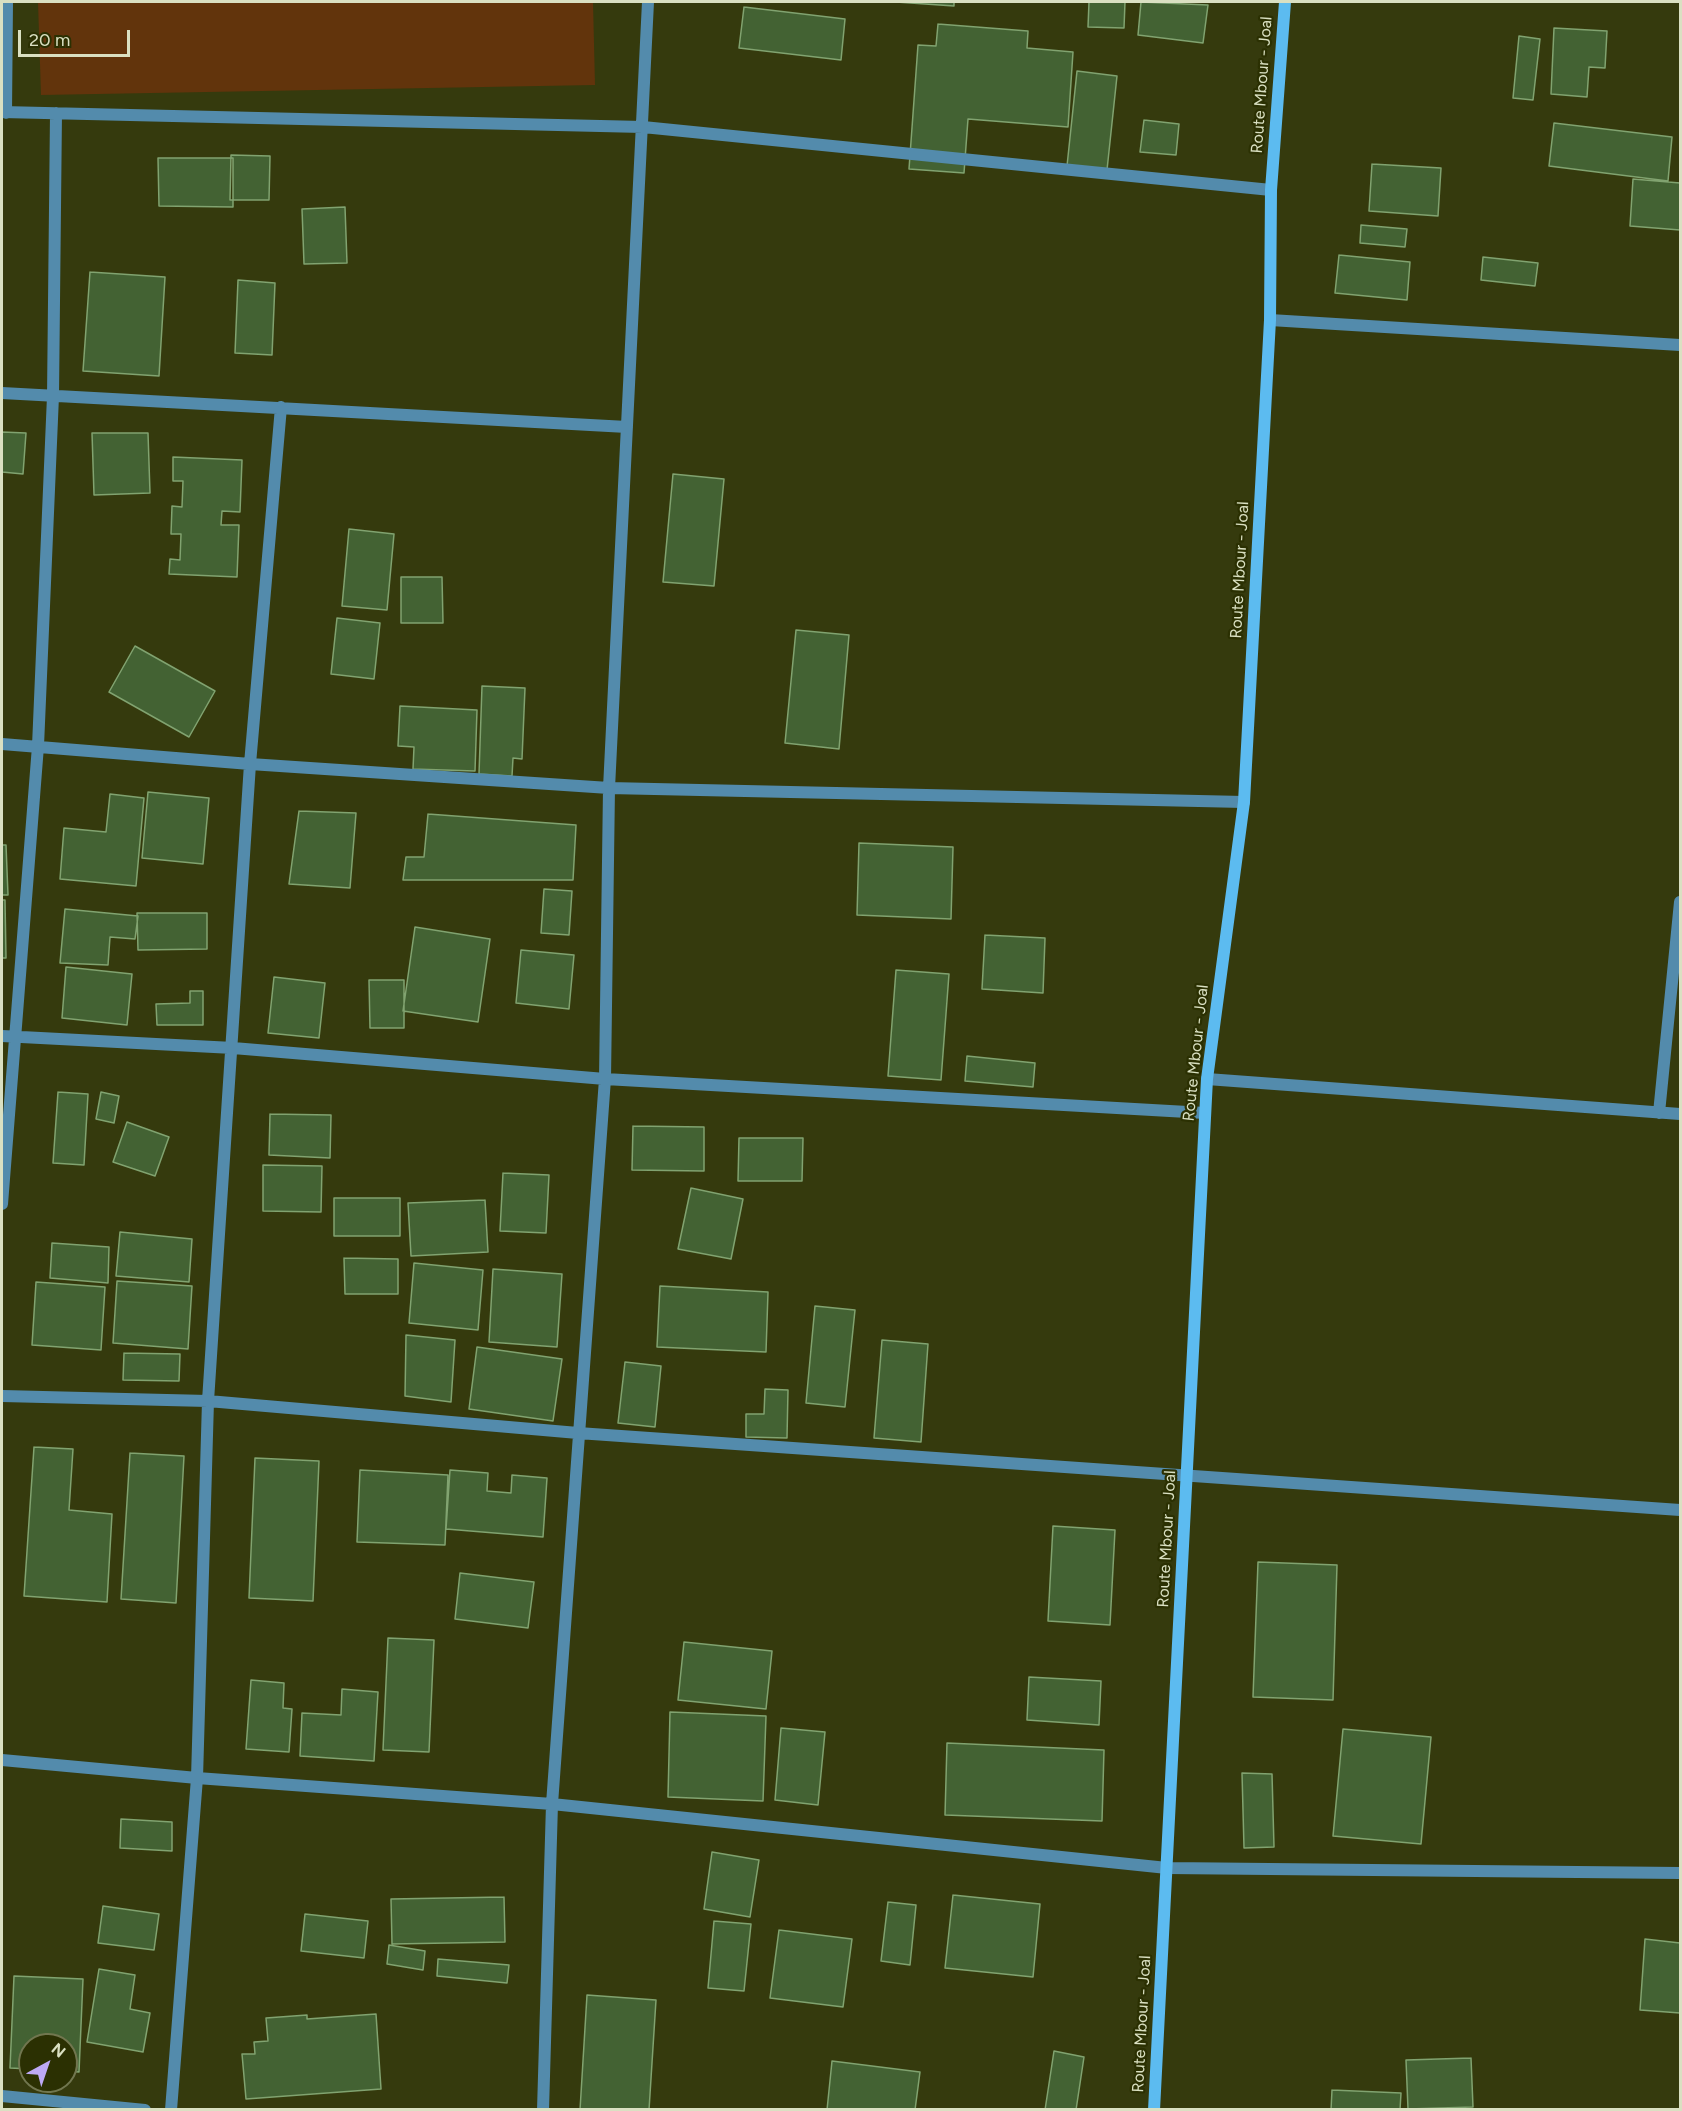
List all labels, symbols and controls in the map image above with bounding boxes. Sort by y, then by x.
street label: Route Mbour - Joal [1248,16,1276,154]
scale bar [21,18,134,56]
text: 20 m [29,29,70,51]
street label: Route Mbour - Joal [1227,501,1253,639]
street label: Route Mbour - Joal [1179,984,1213,1122]
street label: Route Mbour - Joal [1154,1470,1180,1608]
street label: Route Mbour - Joal [1129,1955,1155,2093]
north arrow [18,2033,78,2093]
text: N [48,2039,69,2062]

